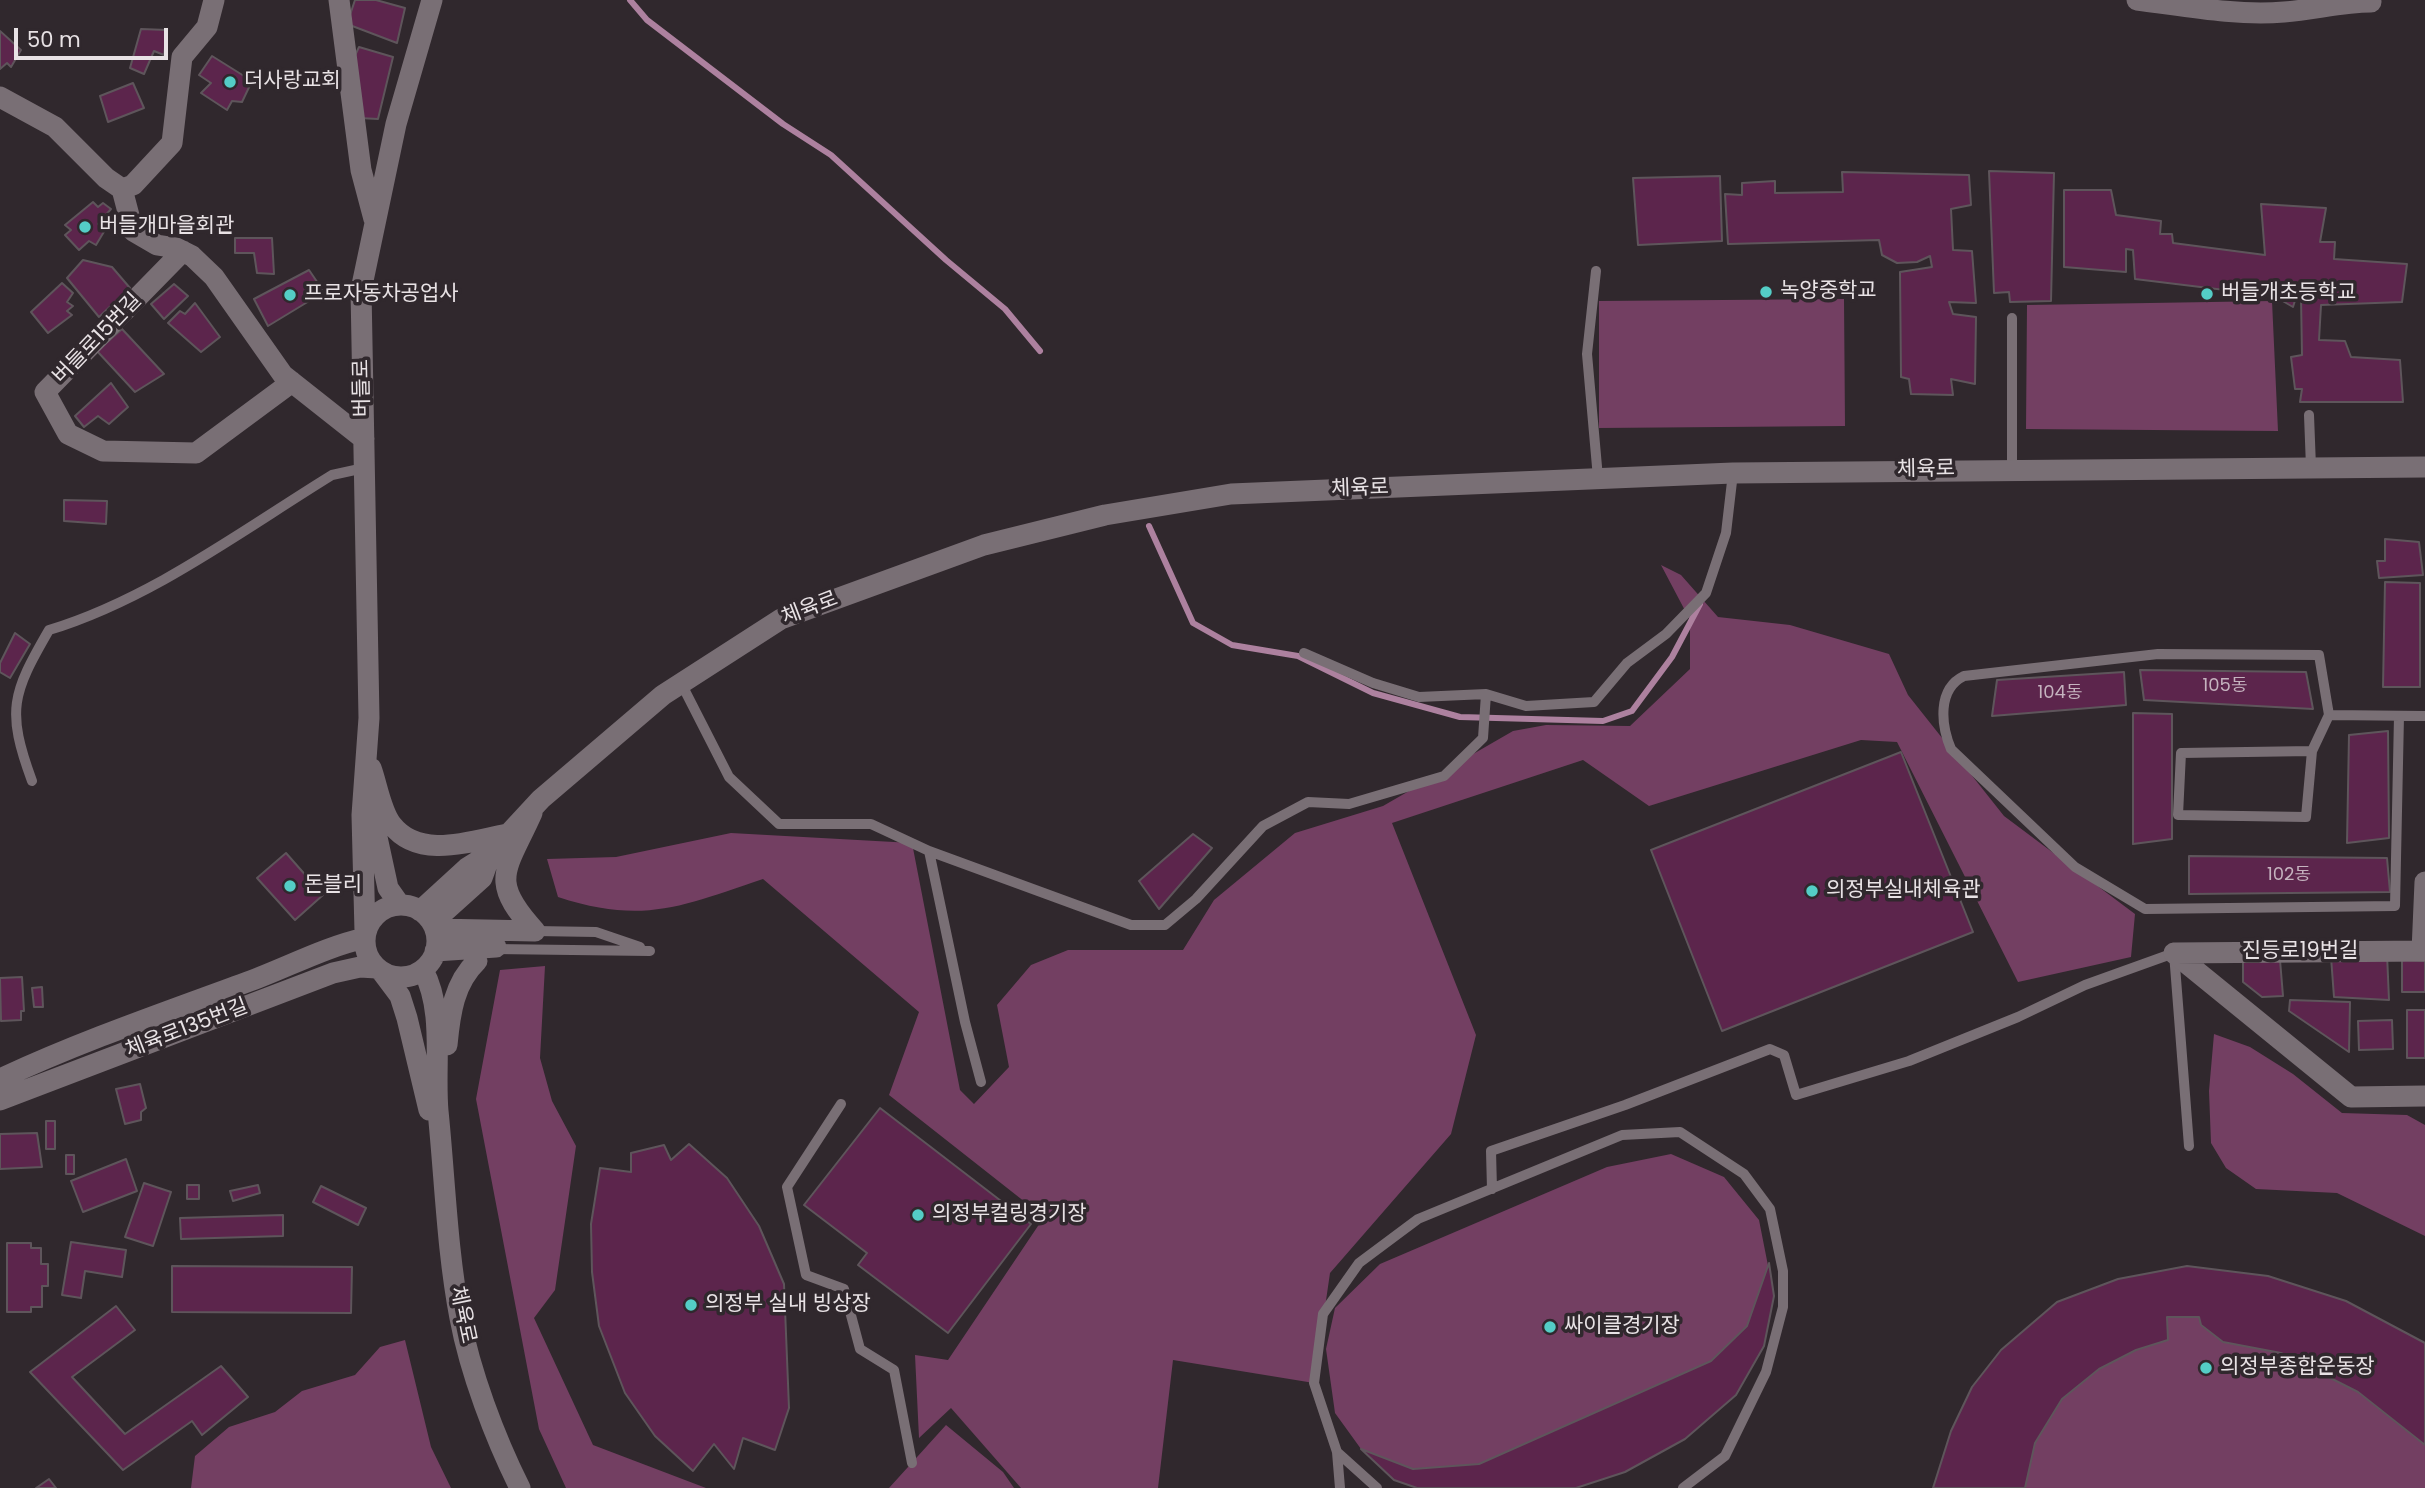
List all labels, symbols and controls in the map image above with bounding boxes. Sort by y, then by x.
scale bar [18,14,172,58]
text: 50 m [27,25,81,54]
place label: 더사랑교회 [244,69,341,95]
marker: 더사랑교회 [222,74,238,90]
place label: 버들개마을회관 [99,214,234,240]
marker: 버들개마을회관 [77,219,93,235]
place label: 녹양중학교 [1780,279,1877,305]
place label: 버들개초등학교 [2221,281,2356,307]
place label: 프로자동차공업사 [304,282,459,308]
marker: 녹양중학교 [1758,284,1774,300]
marker: 버들개초등학교 [2199,286,2215,302]
marker: 프로자동차공업사 [282,287,298,303]
street label: 버들로15번길 [48,288,148,390]
street label: 버들로 [350,359,376,417]
street label: 체육로 [1897,457,1955,483]
street label: 체육로 [1331,475,1389,503]
street label: 체육로 [778,587,842,631]
house number: 105동 [2203,675,2247,697]
house number: 104동 [2038,682,2082,704]
house number: 102동 [2267,864,2311,886]
place label: 돈블리 [304,873,362,899]
marker: 돈블리 [282,878,298,894]
place label: 의정부실내체육관 [1826,878,1981,904]
marker: 의정부실내체육관 [1804,883,1820,899]
street label: 진등로19번길 [2242,939,2358,965]
street label: 체육로135번길 [122,994,252,1064]
place label: 의정부컬링경기장 [932,1202,1087,1228]
marker: 의정부컬링경기장 [910,1207,926,1223]
street label: 체육로 [444,1284,480,1346]
place label: 의정부 실내 빙상장 [705,1292,871,1318]
marker: 의정부 실내 빙상장 [683,1297,699,1313]
place label: 싸이클경기장 [1564,1314,1680,1340]
marker: 싸이클경기장 [1542,1319,1558,1335]
place label: 의정부종합운동장 [2220,1355,2375,1381]
marker: 의정부종합운동장 [2198,1360,2214,1376]

